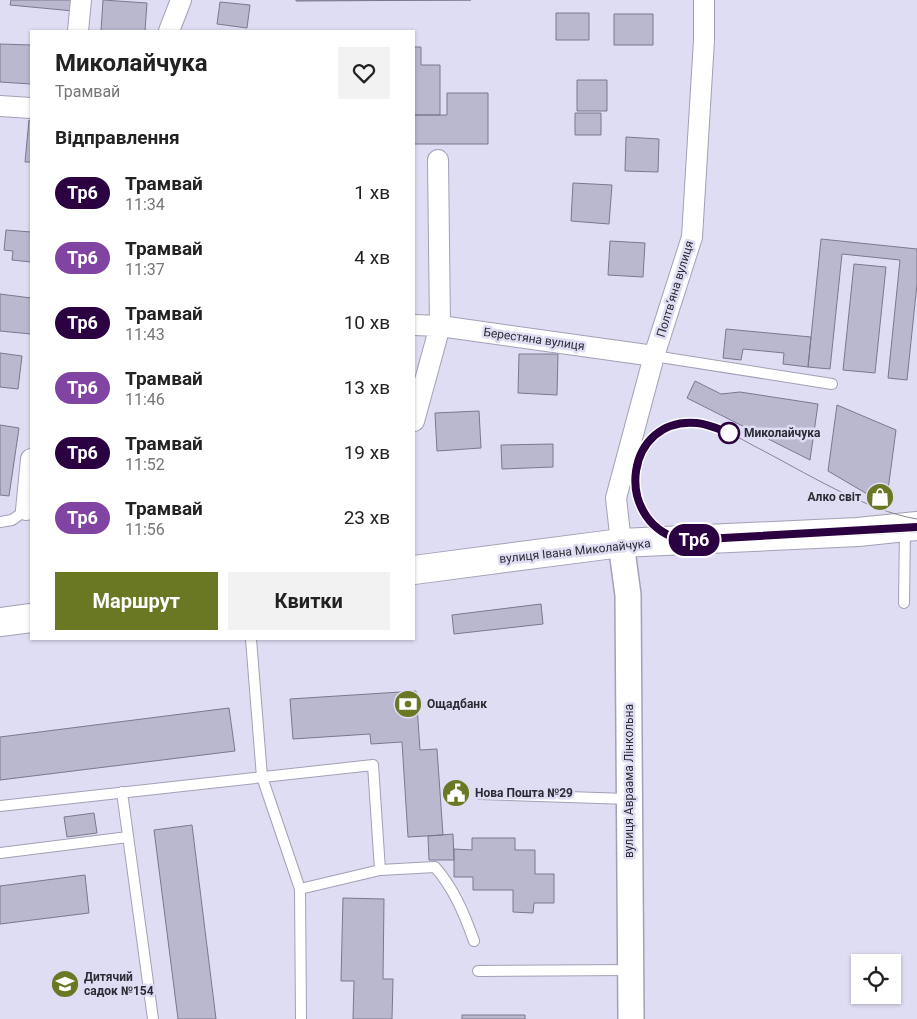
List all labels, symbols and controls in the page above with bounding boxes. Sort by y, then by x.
button: heart [338,47,390,99]
text: Миколайчука [55,49,208,77]
text: Трамвай [55,82,120,101]
text: Відправлення [55,126,180,149]
text: Трамвай [125,172,203,195]
text: 1 хв [354,181,390,204]
text: Тр6 [67,182,98,203]
text: 11:34 [125,195,165,214]
text: Трамвай [125,237,203,260]
street label: Полтвʼяна вулиця [654,239,696,339]
text: 4 хв [354,246,390,269]
text: Тр6 [67,247,98,268]
text: 11:37 [125,260,165,279]
text: Трамвай [125,302,203,325]
text: 10 хв [344,311,390,334]
text: Тр6 [67,312,98,333]
text: 11:43 [125,325,165,344]
street label: Берестяна вулиця [483,325,585,353]
text: Трамвай [125,367,203,390]
text: 13 хв [344,376,390,399]
text: Тр6 [67,377,98,398]
text: 11:46 [125,390,165,409]
marker: Миколайчука [718,422,740,444]
place label: Миколайчука [744,426,821,440]
text: Трамвай [125,432,203,455]
text: 19 хв [344,441,390,464]
text: Тр6 [67,442,98,463]
text: 11:52 [125,455,165,474]
shop icon: Алко світ [865,482,895,512]
place label: Алко світ [807,490,861,504]
text: Трамвай [125,497,203,520]
text: 23 хв [344,506,390,529]
text: Тр6 [67,507,98,528]
text: 11:56 [125,520,165,539]
line badge: Тр6 [665,524,723,556]
text: Тр6 [679,529,709,550]
street label: вулиця Івана Миколайчука [499,536,651,566]
button: Маршрут [55,572,218,630]
button: Квитки [228,572,390,630]
bank icon: Ощадбанк [393,689,423,719]
place label: Ощадбанк [427,697,487,711]
street label: вулиця Авраама Лінкольна [622,704,636,858]
public building icon: Нова Пошта №29 [441,778,471,808]
place label: Нова Пошта №29 [475,786,573,800]
map controls [851,954,901,1004]
button: locate [851,954,901,1004]
school or university icon: Дитячий садок №154 [50,969,80,999]
place label: Дитячий садок №154 [84,970,154,998]

